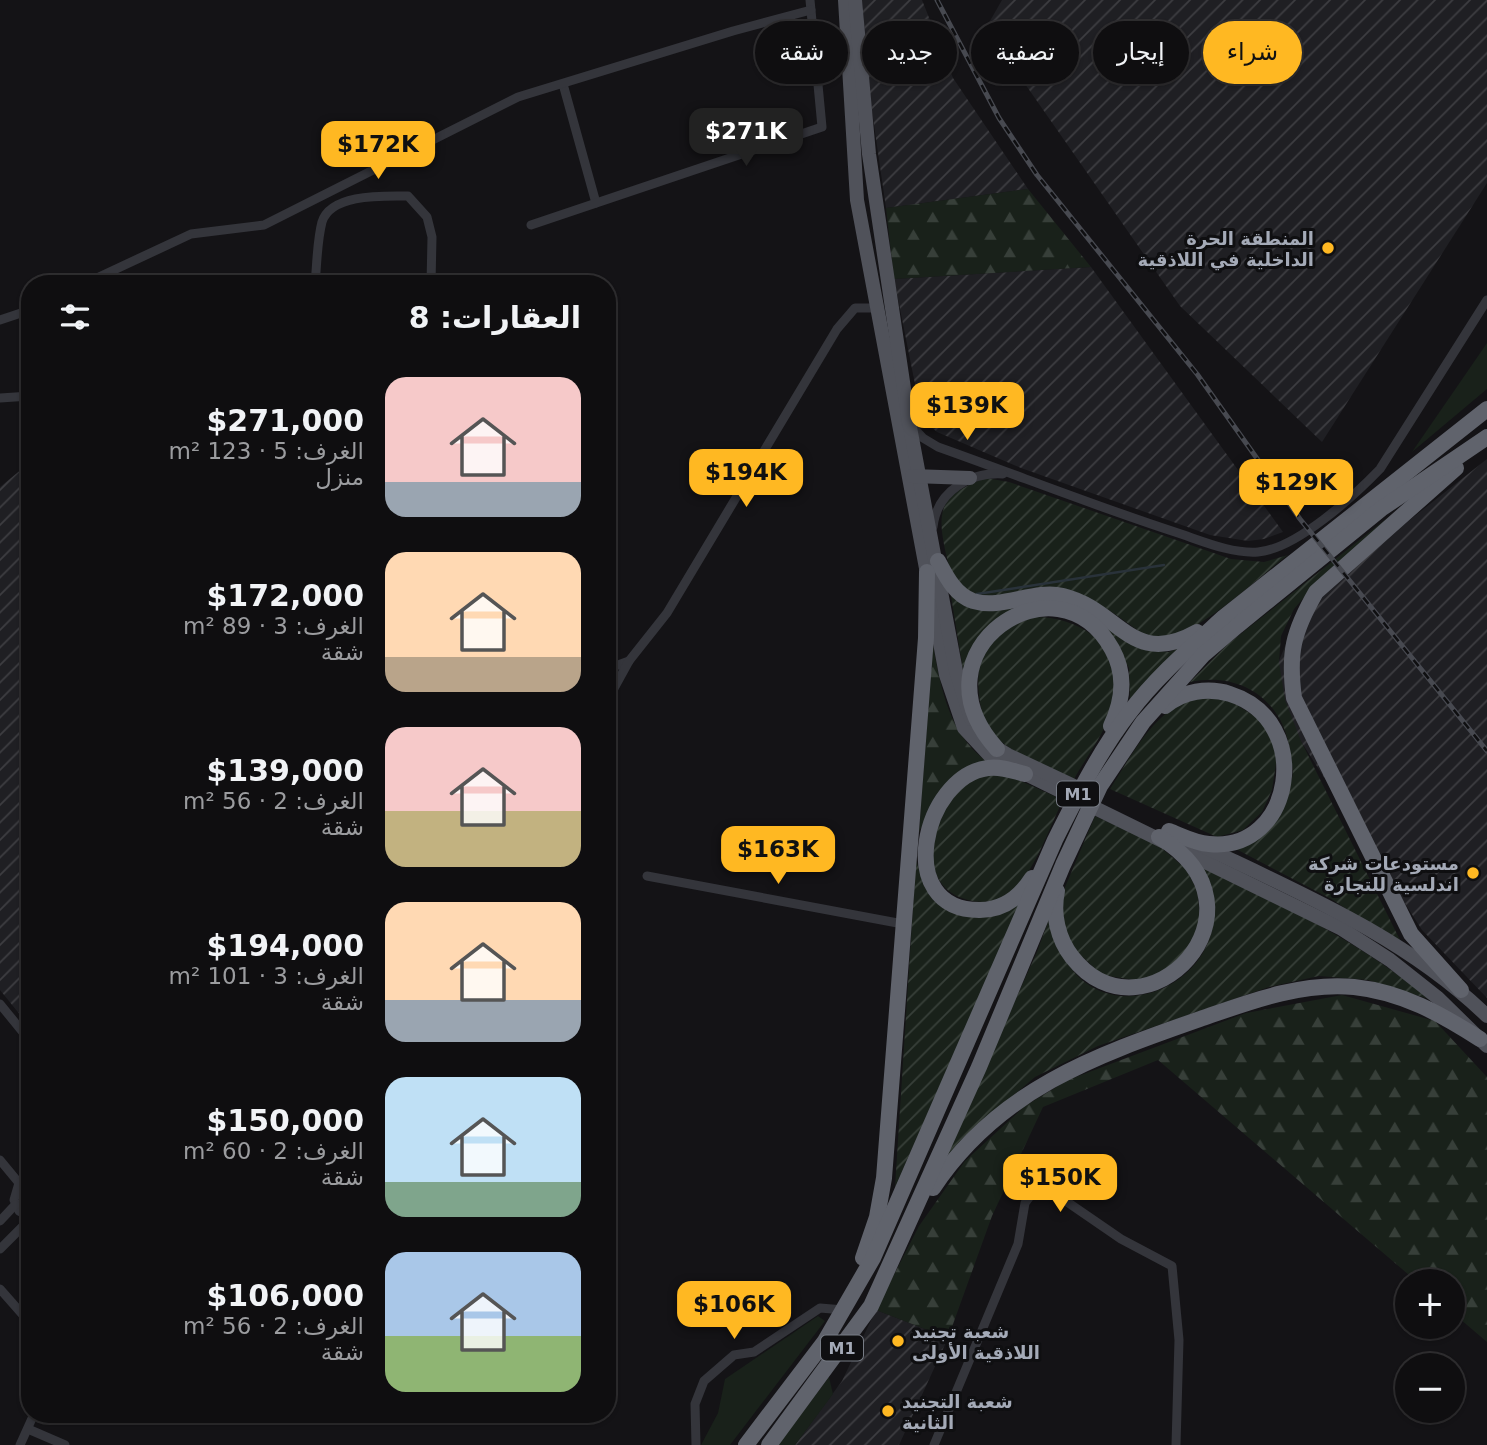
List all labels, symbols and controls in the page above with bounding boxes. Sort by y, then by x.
chip: شقة [755,21,848,84]
chip: جديد [862,21,957,84]
chip: تصفية [971,21,1079,84]
chip: إيجار [1093,21,1189,84]
chip: شراء [1203,21,1302,84]
pin: $271K [697,108,795,168]
text: $271K [705,118,787,144]
pin: $172K [329,122,427,181]
text: $172K [337,131,419,157]
place label: المنطقة الحرة الداخلية في اللاذقية [1138,228,1314,271]
marker: المنطقة الحرة الداخلية في اللاذقية [1320,240,1336,256]
icon: filters [56,298,94,336]
text: العقارات: 8 [409,300,581,335]
pin: $139K [918,382,1016,442]
text: $139K [926,392,1008,418]
text: $271,000 [206,403,364,438]
icon: home [441,405,525,489]
text: الغرف: 5 · 123 m² [168,438,364,464]
pin: $194K [697,449,795,509]
text: $194K [705,459,787,485]
pin: $129K [1247,460,1345,519]
text: منزل [315,464,364,490]
text: $129K [1255,469,1337,495]
text: $172,000 [206,578,364,613]
icon: home [441,580,525,664]
text: الغرف: 3 · 89 m² [183,613,364,639]
text: شقة [321,639,364,665]
text: $139,000 [206,753,364,788]
icon: home [441,755,525,839]
road number: M1 [1057,782,1099,806]
text: الغرف: 2 · 56 m² [183,788,364,814]
text: شقة [321,814,364,840]
pin: $163K [729,826,827,886]
text: $163K [737,836,819,862]
place label: مستودعات شركة اندلسية للتجارة [1308,853,1459,895]
marker: مستودعات شركة اندلسية للتجارة [1465,865,1481,881]
text: $194,000 [206,928,364,963]
icon: home [441,930,525,1014]
text: الغرف: 3 · 101 m² [168,963,364,989]
text: شقة [321,989,364,1015]
text: $150,000 [206,1103,364,1138]
icon: home [441,1105,525,1189]
text: الغرف: 2 · 60 m² [183,1138,364,1164]
pin: $150K [1011,1154,1109,1214]
text: شقة [321,1164,364,1190]
text: $150K [1019,1164,1101,1190]
map controls [1395,1269,1465,1423]
button: + [1395,1269,1465,1339]
text: $106,000 [206,1278,364,1313]
icon: home [441,1280,525,1364]
pin: $106K [685,1282,783,1341]
text: $106K [693,1291,775,1317]
text: الغرف: 2 · 56 m² [183,1313,364,1339]
place label: شعبة تجنيد اللاذقية الأولى [912,1321,1040,1364]
marker: شعبة تجنيد اللاذقية الأولى [890,1333,906,1349]
road number: M1 [821,1336,863,1360]
text: شقة [321,1339,364,1365]
button: − [1395,1353,1465,1423]
place label: شعبة التجنيد الثانية [902,1391,1013,1433]
marker: شعبة التجنيد الثانية [880,1403,896,1419]

